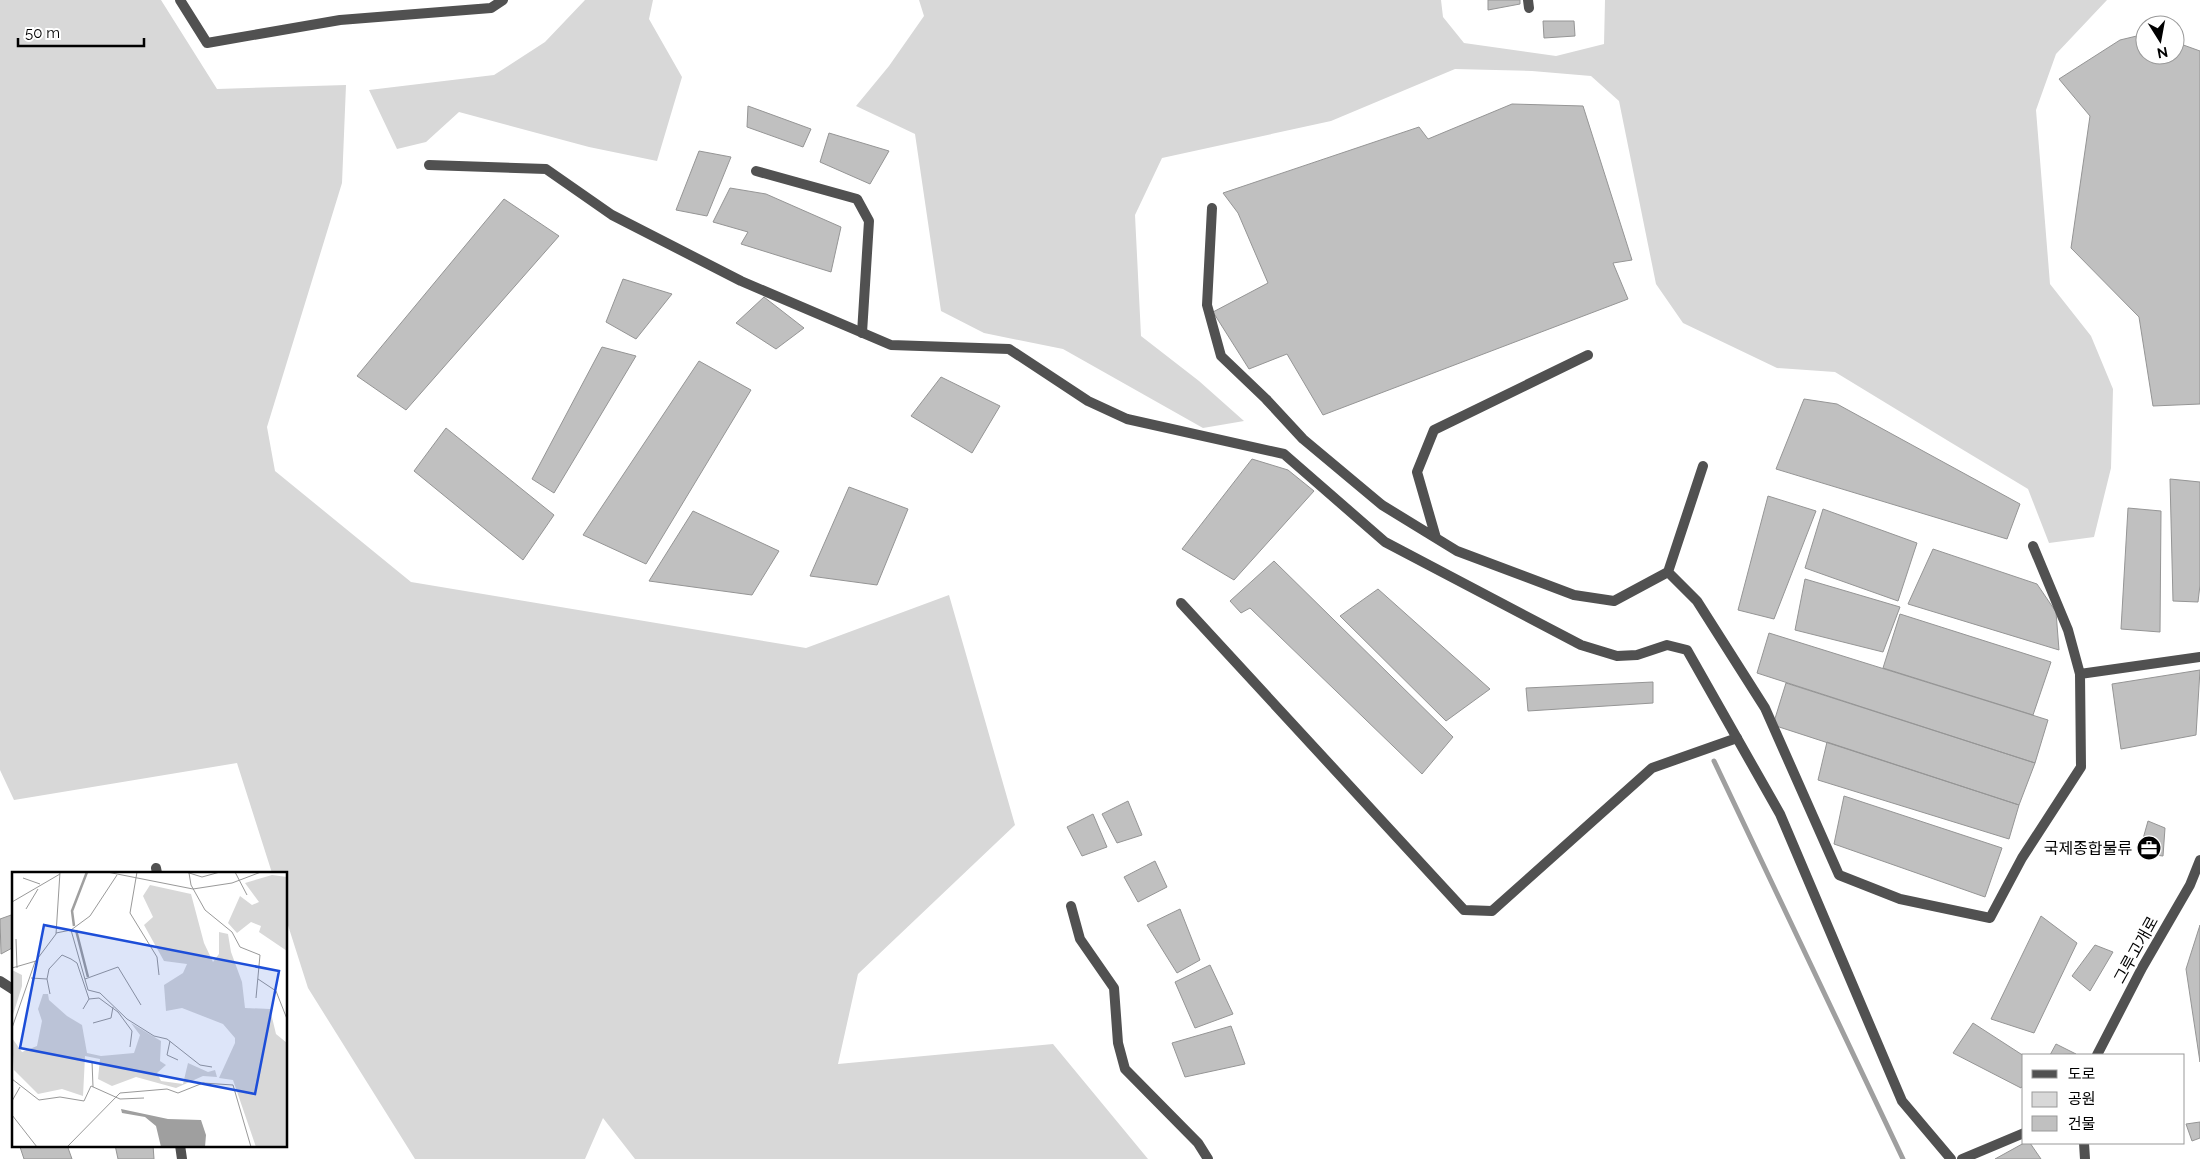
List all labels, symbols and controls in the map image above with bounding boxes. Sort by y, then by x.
scale bar [18,15,144,47]
north arrow [2135,15,2185,65]
text: 50 m [25,24,60,42]
text: N [2156,44,2169,62]
office icon: 국제종합물류 [2136,835,2162,861]
place label: 국제종합물류 [2044,839,2132,858]
inset map [12,872,288,1146]
street label: 그루고개로 [2110,913,2162,987]
legend [2022,1054,2185,1144]
text: 도로 [2068,1065,2096,1083]
text: 공원 [2068,1090,2096,1108]
text: 건물 [2068,1115,2096,1133]

